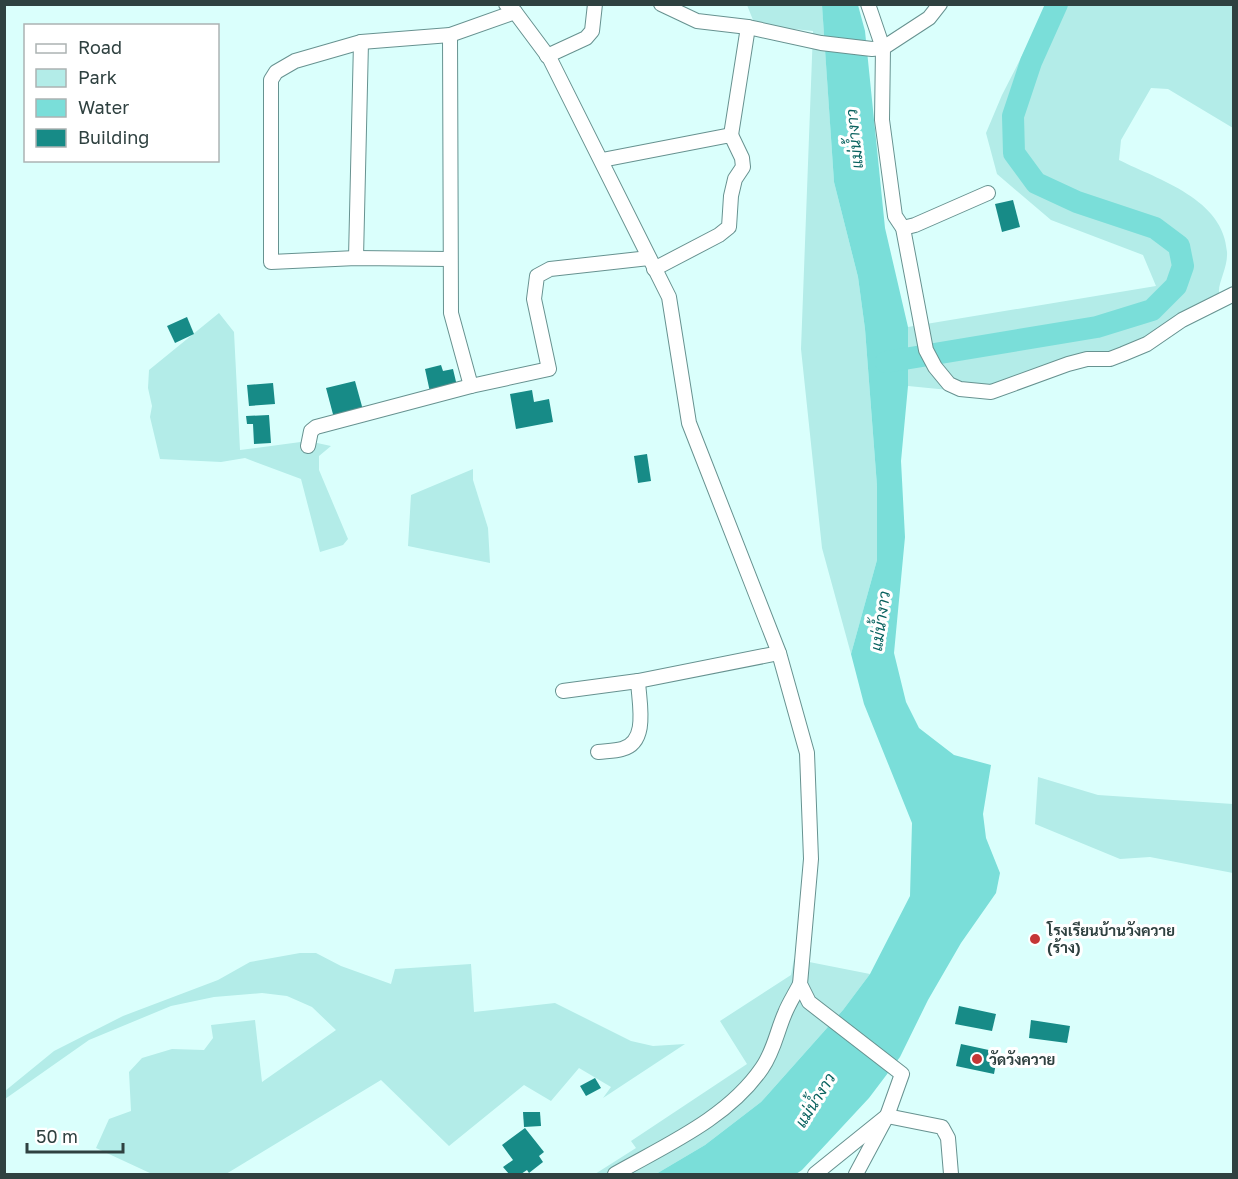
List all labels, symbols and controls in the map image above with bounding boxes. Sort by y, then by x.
legend [24,24,219,162]
text: Road [78,36,122,58]
text: Park [78,66,117,88]
text: Water [78,96,129,118]
water label: แม่น้ำงาว [837,108,867,170]
text: Building [78,126,149,148]
water label: แม่น้ำงาว [862,589,894,652]
place label: โรงเรียนบ้านวังควาย (ร้าง) [1046,920,1175,956]
marker: โรงเรียนบ้านวังควาย (ร้าง) [1028,932,1042,946]
place label: วัดวังควาย [989,1050,1055,1068]
marker: วัดวังควาย [970,1052,984,1066]
water label: แม่น้ำงาว [787,1067,839,1131]
scale bar [27,1116,123,1154]
text: 50 m [36,1125,78,1147]

